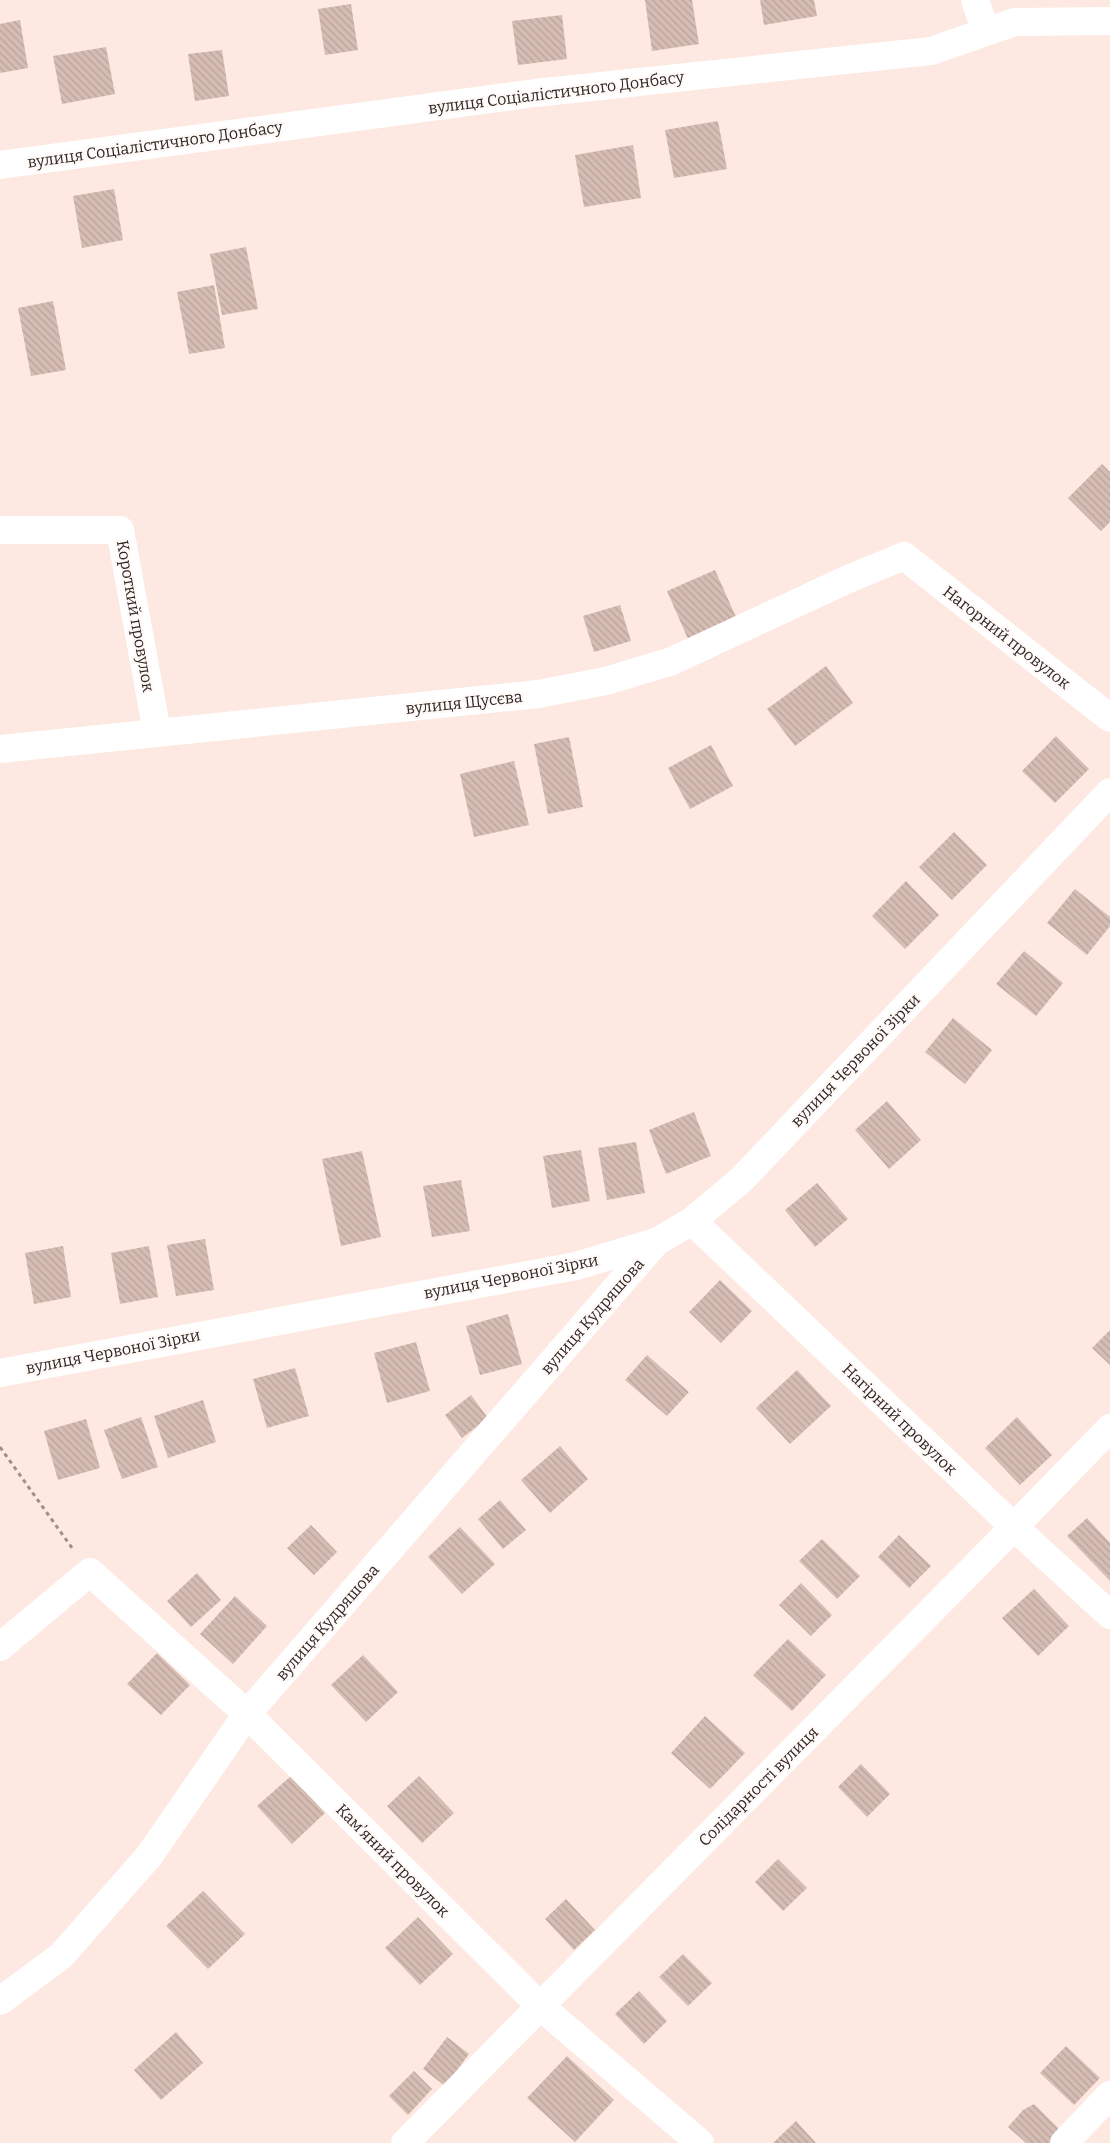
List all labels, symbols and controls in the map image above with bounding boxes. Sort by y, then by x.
street label: вулиця Соціалістичного Донбасу [427,67,686,118]
street label: вулиця Соціалістичного Донбасу [26,117,284,172]
street label: Короткий провулок [113,539,158,694]
street label: Нагорний провулок [939,582,1075,693]
street label: вулиця Щусєва [405,687,524,718]
street label: вулиця Червоної Зірки [787,990,924,1131]
street label: вулиця Червоної Зірки [422,1250,600,1303]
street label: вулиця Кудряшова [537,1254,648,1378]
street label: вулиця Червоної Зірки [24,1325,202,1378]
street label: Нагірний провулок [838,1360,961,1479]
street label: вулиця Кудряшова [272,1560,383,1684]
street label: Солідарності вулиця [695,1723,822,1850]
street label: Кам’яний провулок [332,1800,454,1921]

